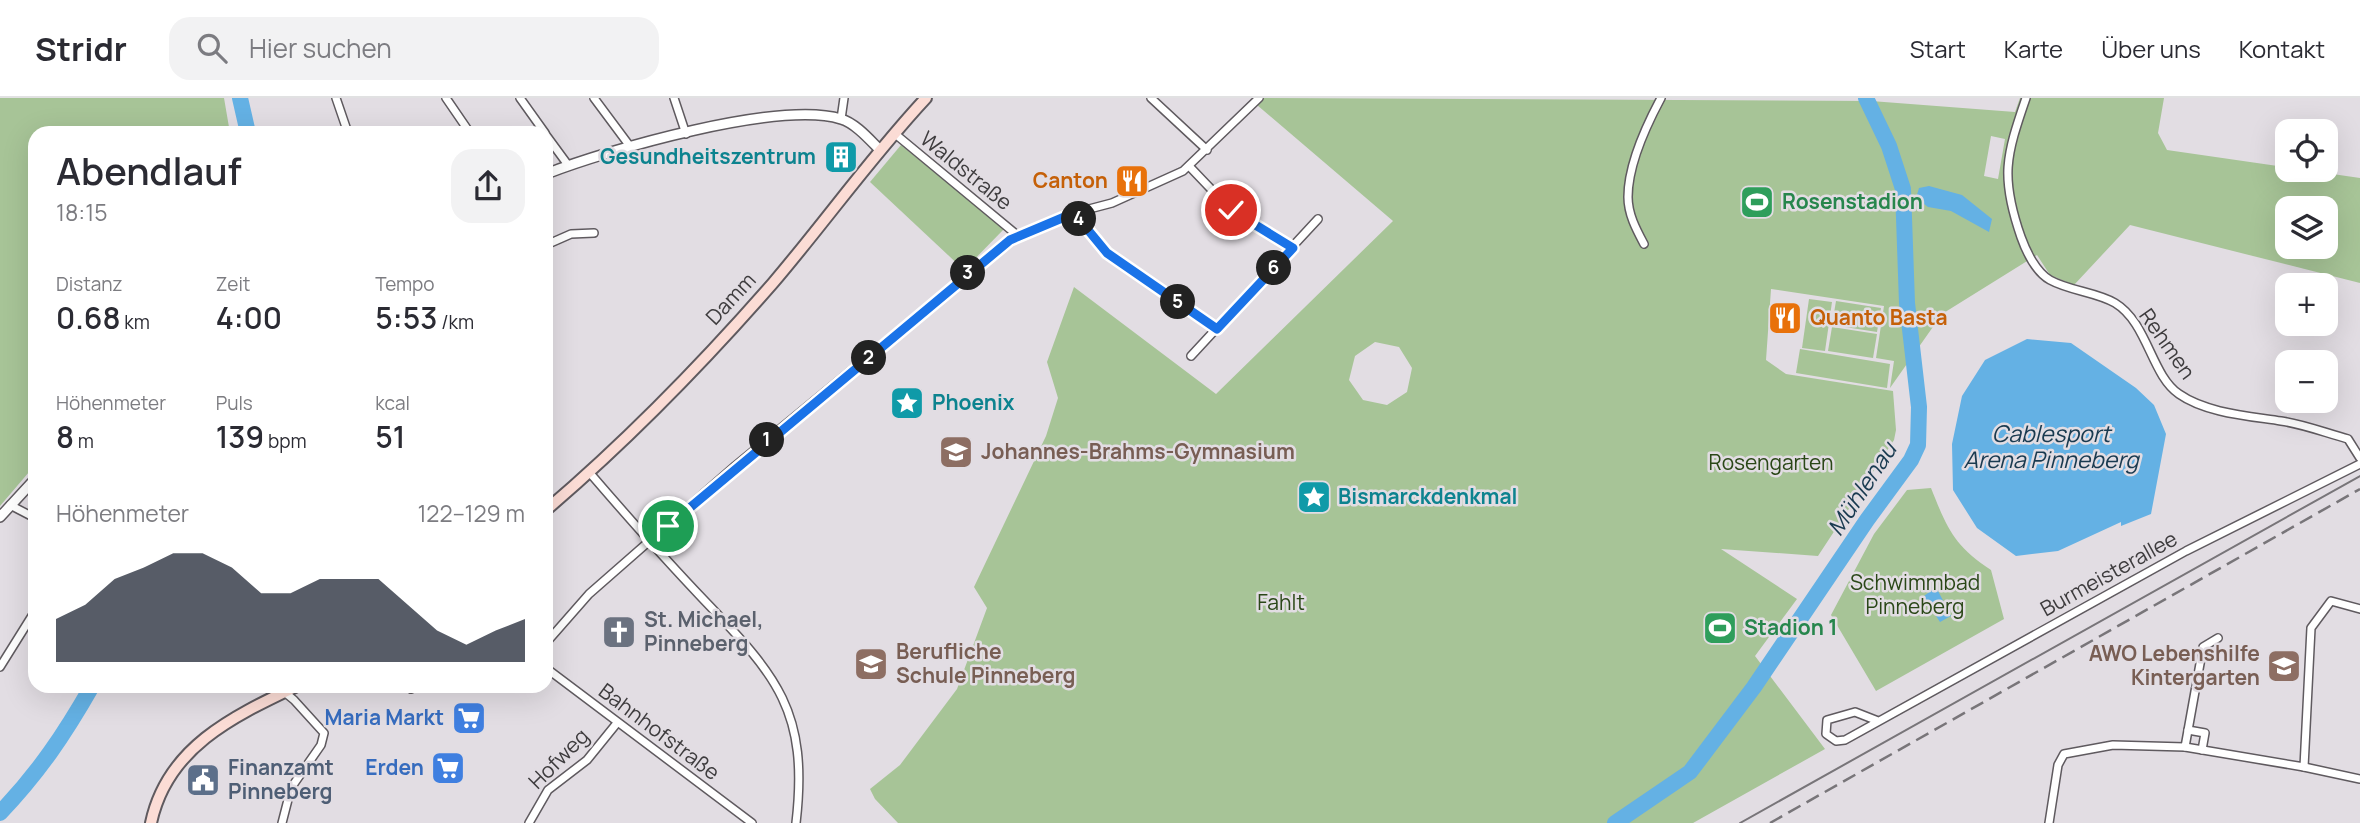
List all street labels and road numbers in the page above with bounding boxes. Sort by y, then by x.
street label: Waldstraße [915,124,1018,216]
street label: Damm [699,266,761,330]
street label: Rehmen [2133,303,2202,384]
street label: Burmeisterallee [2035,524,2182,622]
street label: Bahnhofstraße [593,676,726,786]
street label: Hofweg [522,722,595,795]

